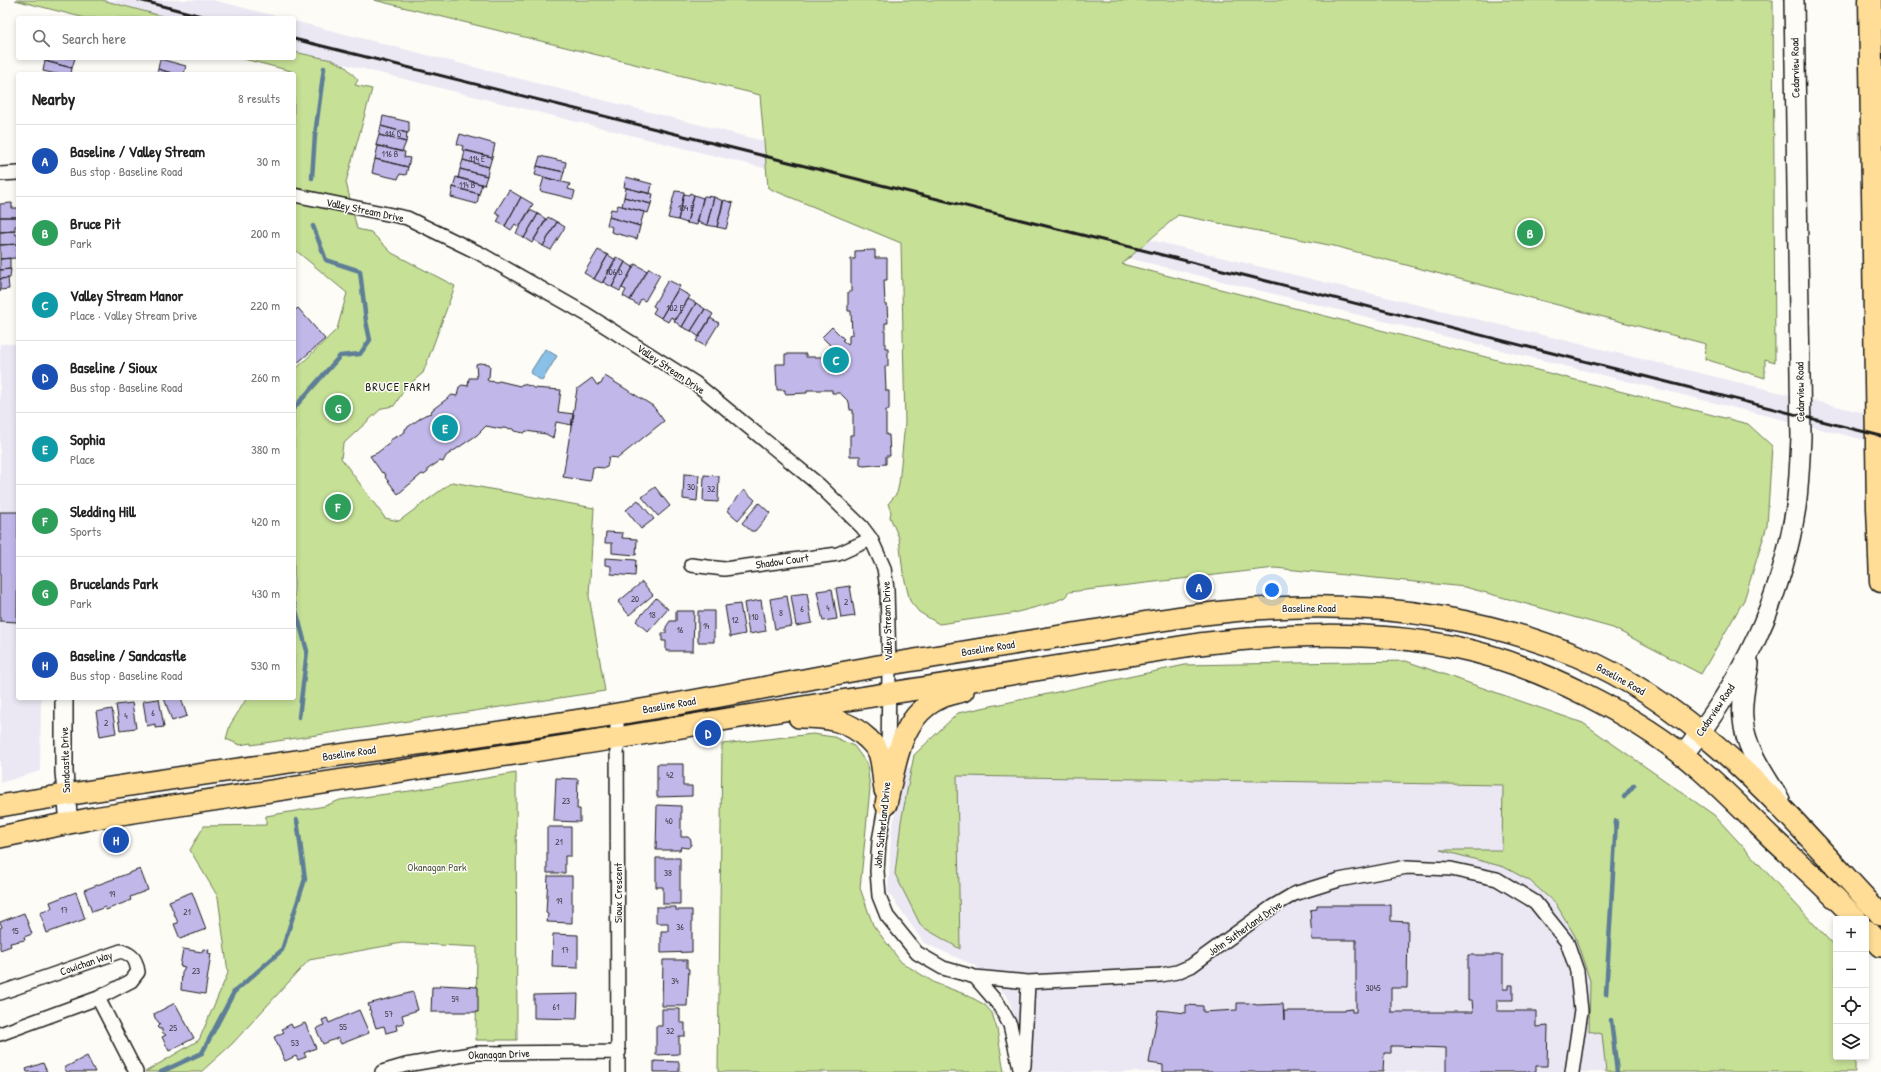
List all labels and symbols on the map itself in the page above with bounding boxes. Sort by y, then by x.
street label: Cedarview Road [1787,37,1803,98]
house number: 116 D [385,128,402,140]
house number: 116 B [382,148,399,160]
house number: 114 E [469,153,485,165]
house number: 114 B [459,179,476,191]
street label: Valley Stream Drive [325,195,406,225]
house number: 104 E [678,202,694,214]
pin: B [1517,218,1543,248]
house number: 106 D [605,266,623,278]
house number: 102 E [666,302,684,314]
street label: Valley Stream Drive [634,341,708,397]
pin: C [823,345,849,375]
street label: Cedarview Road [1792,361,1808,422]
district label: BRUCE FARM [365,378,431,395]
pin: G [325,393,351,423]
pin: E [432,413,458,443]
house number: 30 [687,481,695,493]
house number: 32 [707,483,716,495]
pin: F [325,492,351,522]
street label: Shadow Court [755,550,810,572]
pin: A [1186,572,1212,602]
your location [1262,580,1282,600]
street label: Valley Stream Drive [879,581,895,661]
house number: 20 [631,593,639,605]
house number: 2 [844,596,849,608]
street label: Baseline Road [1282,601,1337,615]
house number: 4 [826,602,830,614]
house number: 6 [800,603,804,615]
house number: 8 [779,607,783,619]
house number: 18 [648,609,656,621]
house number: 10 [751,611,759,623]
house number: 12 [731,614,740,626]
house number: 14 [703,620,710,632]
house number: 16 [677,624,684,636]
street label: Baseline Road [960,637,1016,659]
street label: Baseline Road [1594,660,1649,699]
street label: Cedarview Road [1692,681,1738,739]
street label: Baseline Road [641,693,697,717]
house number: 6 [151,707,155,719]
house number: 4 [124,710,128,722]
house number: 2 [104,717,109,729]
pin: D [695,718,721,748]
street label: Sandcastle Drive [57,726,73,793]
street label: Baseline Road [321,742,377,764]
house number: 42 [666,769,675,781]
street label: John Sutherland Drive [871,780,894,869]
house number: 23 [562,795,570,807]
house number: 40 [665,815,673,827]
pin: H [103,825,129,855]
house number: 21 [555,836,563,848]
park label: Okanagan Park [407,860,467,874]
street label: Sioux Crescent [611,863,625,923]
house number: 38 [664,867,672,879]
house number: 19 [109,888,116,900]
house number: 19 [556,895,563,907]
street label: John Sutherland Drive [1205,897,1285,959]
house number: 17 [60,904,68,916]
house number: 21 [183,906,191,918]
house number: 36 [676,921,684,933]
house number: 15 [11,925,19,937]
house number: 17 [561,944,569,956]
street label: Cowichan Way [58,947,114,978]
house number: 23 [192,965,200,977]
house number: 34 [671,975,679,987]
house number: 3045 [1365,982,1381,994]
house number: 59 [451,993,459,1005]
house number: 61 [553,1001,559,1013]
house number: 57 [385,1008,394,1020]
house number: 55 [339,1021,347,1033]
house number: 25 [169,1022,177,1034]
house number: 32 [666,1025,675,1037]
house number: 53 [291,1037,299,1049]
street label: Okanagan Drive [468,1046,531,1062]

